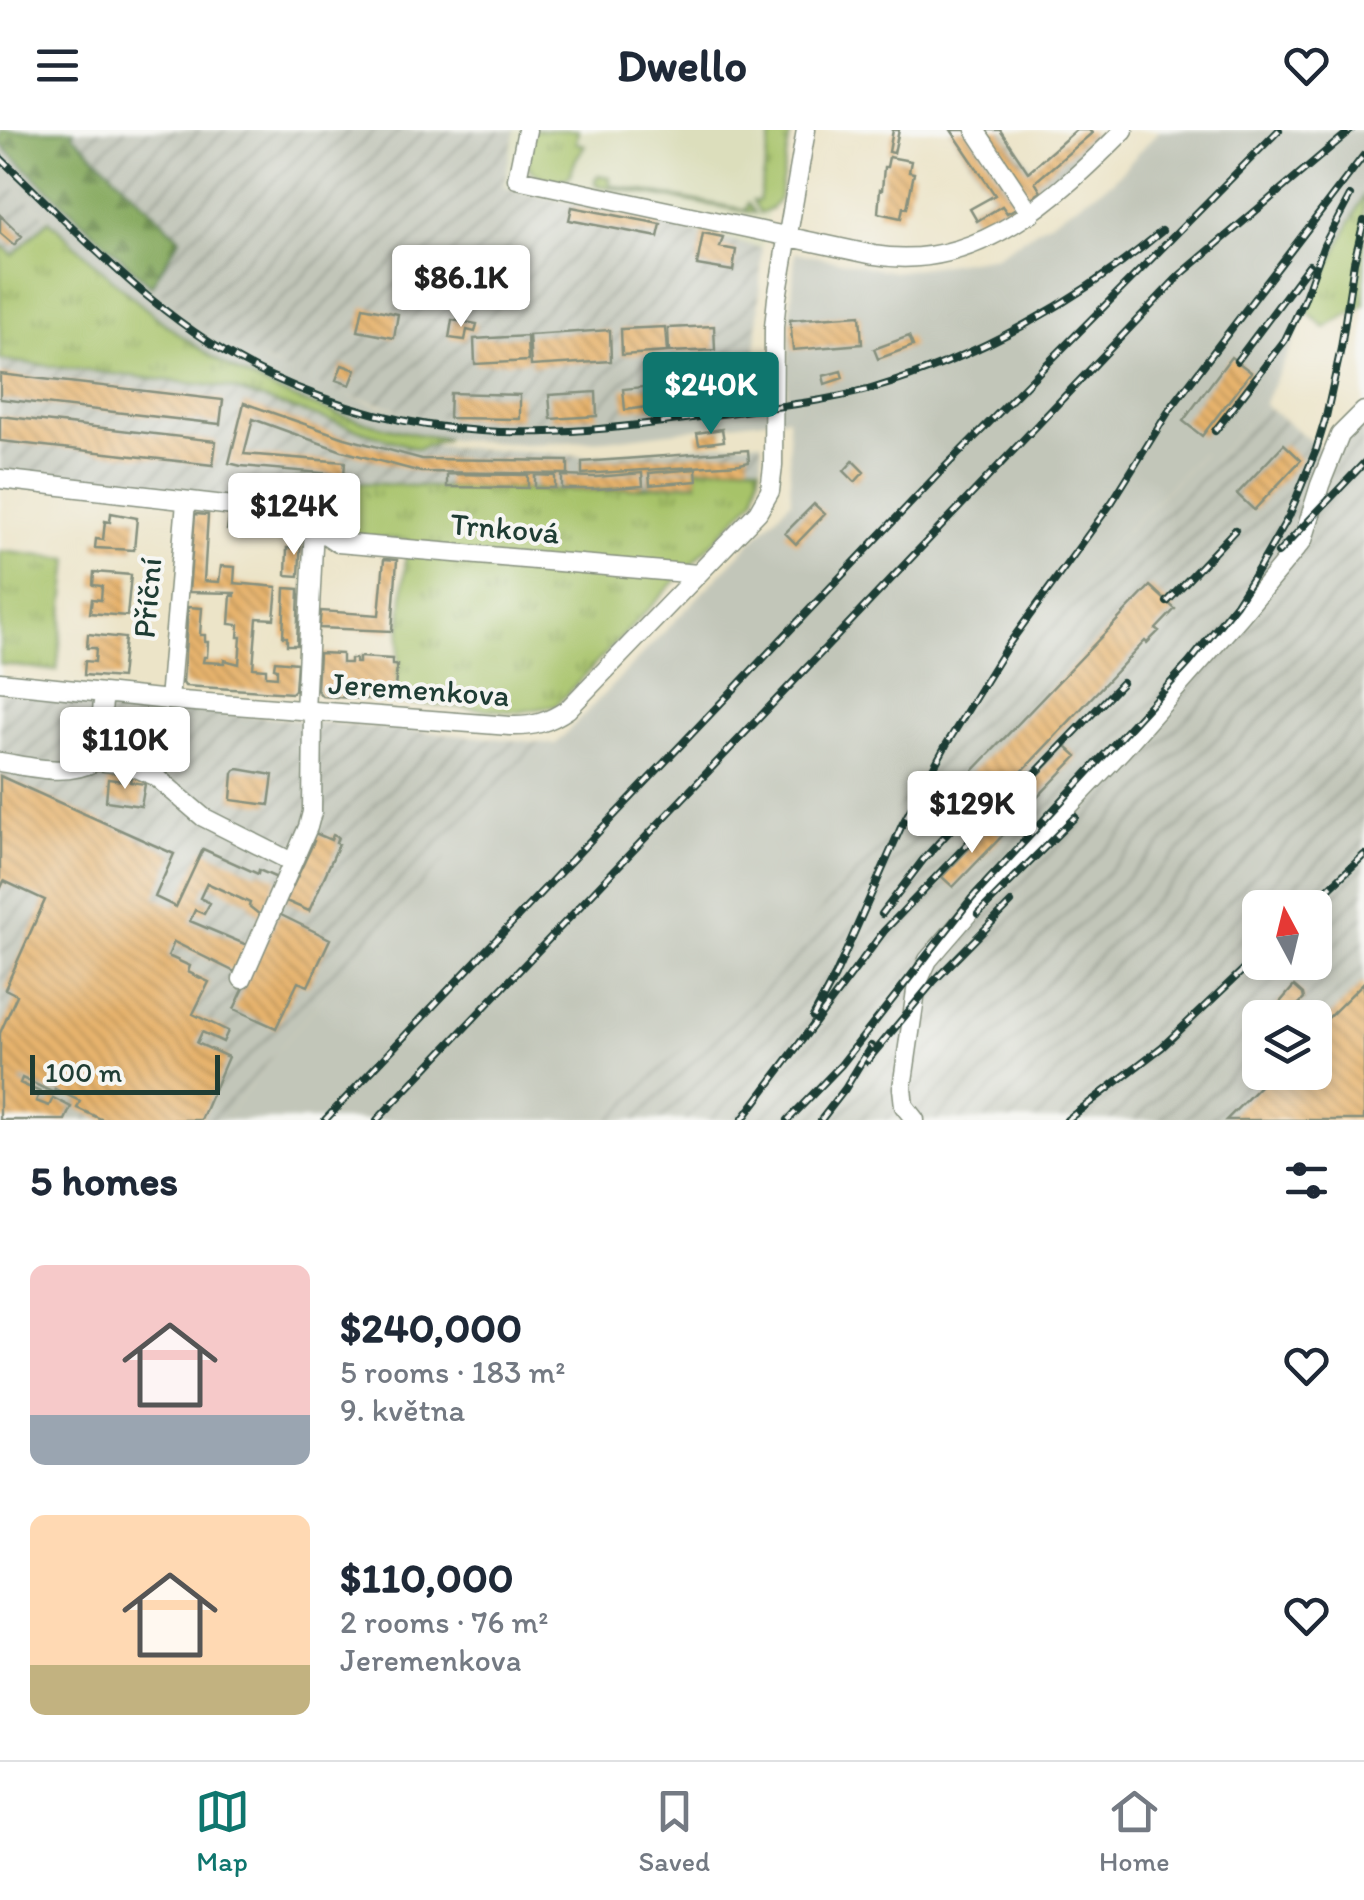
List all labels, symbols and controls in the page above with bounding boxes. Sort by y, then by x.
icon: menu [30,38,85,93]
text: Dwello [617,38,747,92]
icon: heart [1279,38,1334,93]
pin: $86.1K [380,245,542,330]
text: $86.1K [414,258,508,296]
pin: $240K [641,352,781,437]
text: $240K [665,365,757,403]
pin: $124K [224,473,364,558]
text: $124K [250,486,338,524]
street label: Trnková [449,504,562,552]
street label: Příční [125,556,169,640]
street label: Jeremenkova [327,664,511,714]
pin: $110K [55,707,195,792]
text: $110K [82,720,168,758]
pin: $129K [902,771,1042,856]
text: $129K [929,784,1015,822]
north arrow [1242,890,1332,980]
map controls [1242,890,1332,1090]
button: layers [1242,1000,1332,1090]
scale bar [30,1050,220,1094]
text: 100 m [45,1055,122,1089]
icon: filters [1279,1153,1334,1208]
text: 5 homes [30,1155,178,1206]
text: $240,000 [340,1302,522,1353]
icon: home [110,1305,230,1425]
icon: heart [1279,1338,1334,1393]
text: 5 rooms · 183 m² [340,1353,566,1391]
text: 9. května [340,1391,465,1429]
text: $110,000 [340,1552,514,1603]
icon: home [110,1555,230,1675]
icon: heart [1279,1588,1334,1643]
text: 2 rooms · 76 m² [340,1603,549,1641]
text: Jeremenkova [340,1641,521,1679]
tab: Map [195,1784,250,1878]
tab: Saved [639,1784,710,1878]
tab: Home [1099,1784,1170,1878]

